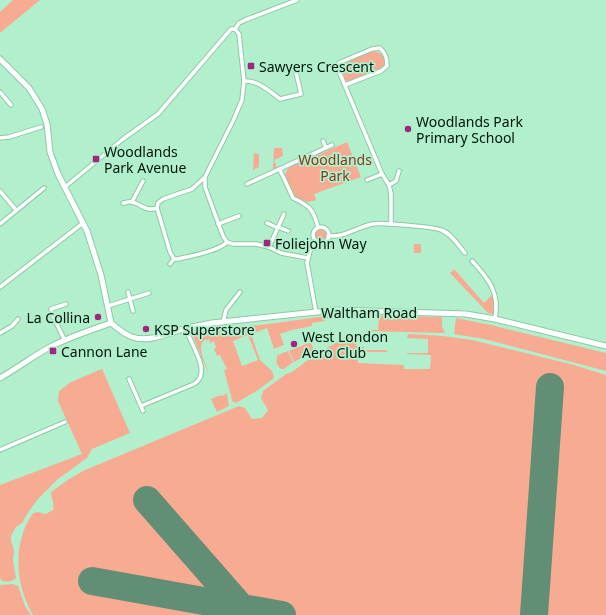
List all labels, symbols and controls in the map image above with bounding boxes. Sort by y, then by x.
place label: Sawyers Crescent [259,57,374,76]
marker: Sawyers Crescent [246,61,256,71]
place label: Woodlands Park Primary School [416,112,523,147]
marker: Woodlands Park Primary School [403,124,413,134]
place label: Woodlands Park Avenue [104,142,186,177]
park label: Woodlands Park [298,150,372,185]
marker: Woodlands Park Avenue [91,154,101,164]
place label: Foliejohn Way [275,234,367,253]
marker: Foliejohn Way [262,238,272,248]
street label: Waltham Road [321,303,417,322]
place label: La Collina [27,308,90,327]
marker: La Collina [93,312,103,322]
place label: KSP Superstore [154,320,255,339]
marker: KSP Superstore [141,324,151,334]
place label: West London Aero Club [302,327,388,362]
marker: West London Aero Club [289,339,299,349]
place label: Cannon Lane [61,342,148,361]
marker: Cannon Lane [48,346,58,356]

